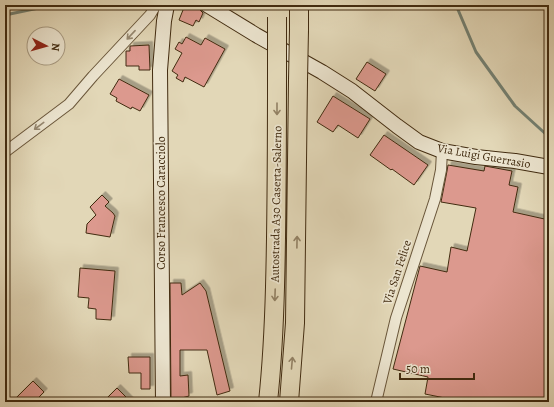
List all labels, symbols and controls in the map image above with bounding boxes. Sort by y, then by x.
north arrow [26,26,66,66]
one-way arrow [127,30,136,40]
text: N [48,42,63,52]
one-way arrow [273,102,281,115]
one-way arrow [34,122,45,130]
street label: Autostrada A30 Caserta-Salerno [267,126,285,283]
street label: Corso Francesco Caracciolo [153,136,169,270]
street label: Via Luigi Guerrasio [435,140,532,172]
one-way arrow [293,236,301,249]
street label: Via San Felice [379,238,415,307]
one-way arrow [271,288,278,301]
scale bar [400,355,474,381]
one-way arrow [289,357,296,370]
text: 50 m [406,361,430,377]

